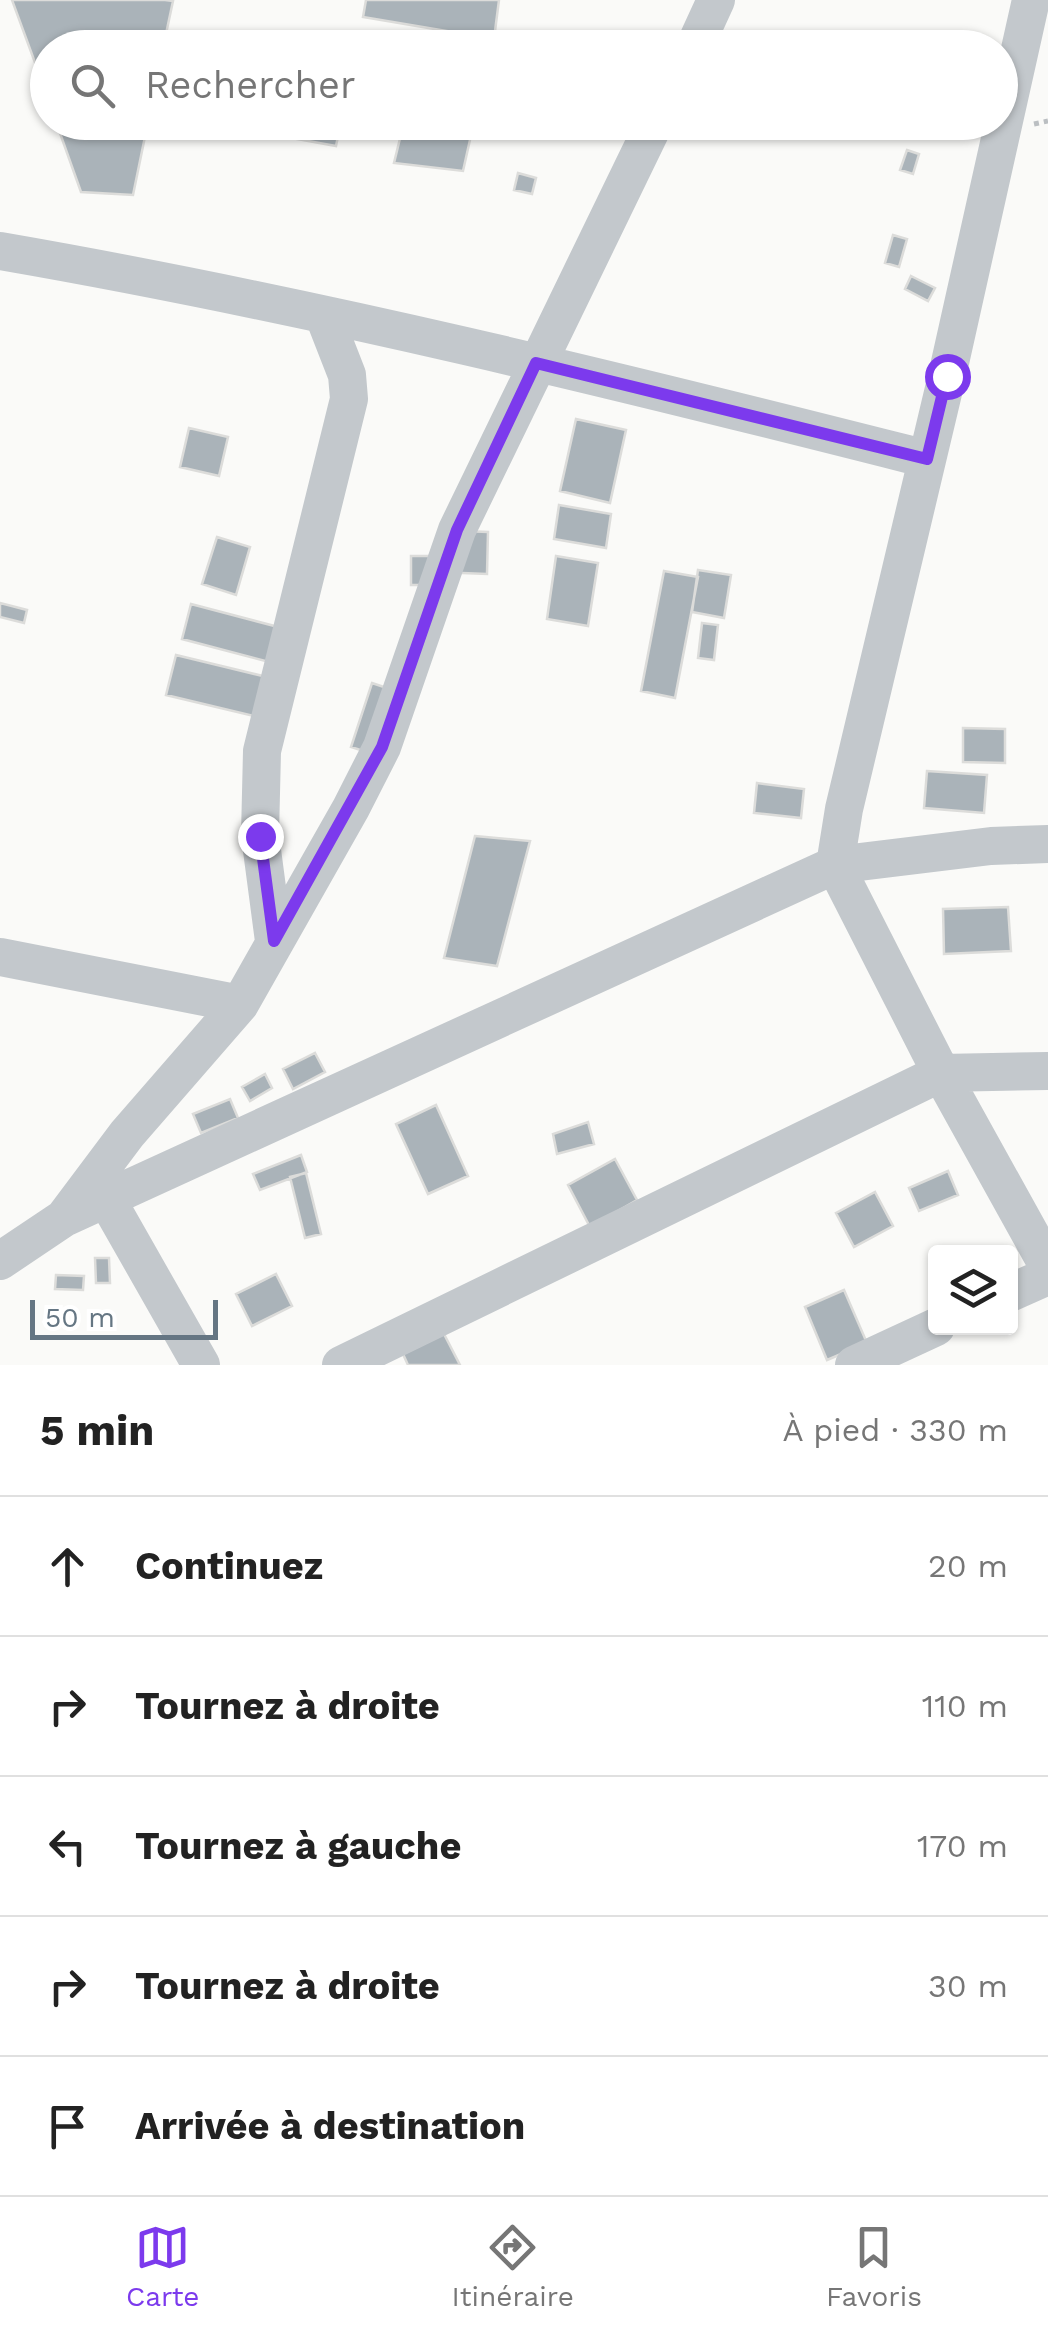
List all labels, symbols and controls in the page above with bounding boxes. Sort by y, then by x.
search box [30,30,1018,140]
icon: search [65,58,120,113]
text: Rechercher [145,63,355,107]
route start [925,354,971,400]
route end [238,814,284,860]
map controls [928,1245,1018,1335]
button: layers [928,1245,1018,1335]
scale bar [30,1295,218,1340]
text: 50 m [45,1301,115,1334]
text: 5 min [40,1406,154,1455]
text: À pied · 330 m [782,1411,1008,1449]
icon: ahead [40,1539,95,1594]
text: Continuez [135,1544,323,1588]
text: 20 m [928,1547,1008,1585]
icon: right [40,1679,95,1734]
text: Tournez à droite [135,1684,440,1728]
text: 110 m [922,1687,1008,1725]
icon: left [40,1819,95,1874]
text: Tournez à gauche [135,1824,461,1868]
text: 170 m [917,1827,1008,1865]
icon: right [40,1959,95,2014]
text: Tournez à droite [135,1964,440,2008]
text: 30 m [928,1967,1008,2005]
icon: arrive [40,2099,95,2154]
text: Arrivée à destination [135,2104,525,2148]
tab: Carte [126,2220,200,2313]
tab: Itinéraire [452,2220,574,2313]
tab: Favoris [826,2220,922,2313]

